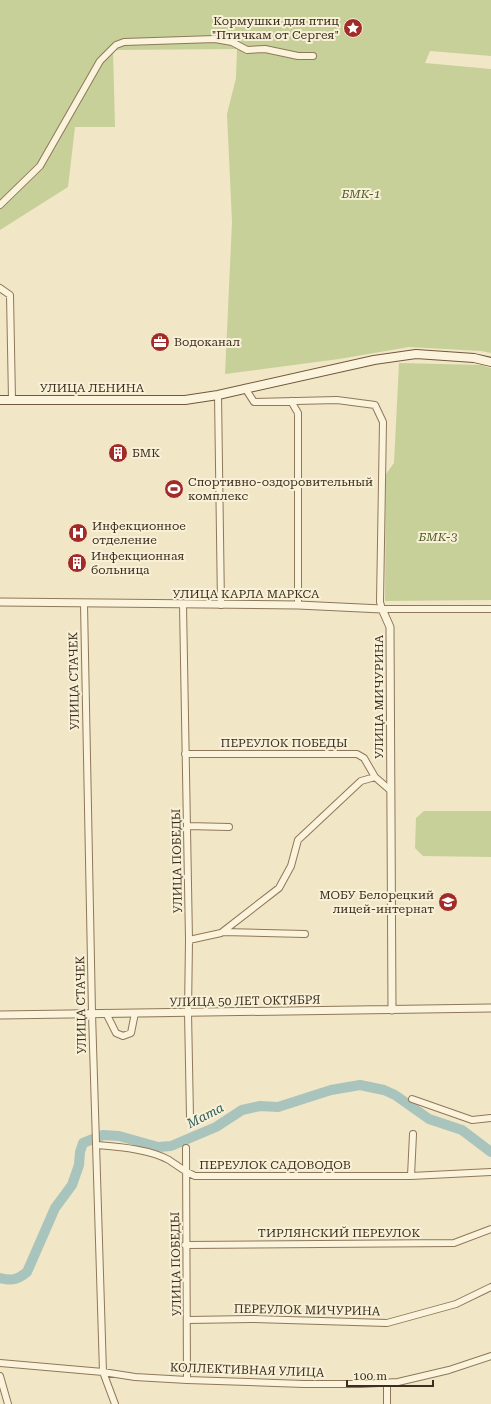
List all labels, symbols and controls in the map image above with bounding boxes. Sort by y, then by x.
place label: Кормушки для птиц "Птичкам от Сергея" [212,14,339,42]
place icon: Кормушки для птиц "Птичкам от Сергея" [342,17,364,39]
park label: БМК-1 [340,187,381,201]
office icon: Водоканал [149,331,171,353]
place label: Водоканал [174,335,241,349]
street label: УЛИЦА ЛЕНИНА [40,381,145,395]
building icon: БМК [107,442,129,464]
place label: БМК [132,446,160,460]
place label: Спортивно-оздоровительный комплекс [188,475,373,503]
sports icon: Спортивно-оздоровительный комплекс [163,478,185,500]
place label: Инфекционное отделение [92,519,186,547]
hospital icon: Инфекционное отделение [67,522,89,544]
park label: БМК-3 [417,530,458,544]
place label: Инфекционная больница [91,549,184,577]
building icon: Инфекционная больница [66,552,88,574]
street label: УЛИЦА КАРЛА МАРКСА [173,587,320,601]
street label: УЛИЦА СТАЧЕК [66,631,82,730]
street label: УЛИЦА МИЧУРИНА [372,634,386,759]
street label: ПЕРЕУЛОК ПОБЕДЫ [221,736,348,750]
street label: УЛИЦА ПОБЕДЫ [169,808,185,913]
place label: МОБУ Белорецкий лицей-интернат [319,888,434,916]
school or university icon: МОБУ Белорецкий лицей-интернат [437,891,459,913]
street label: УЛИЦА СТАЧЕК [73,955,89,1054]
street label: УЛИЦА 50 ЛЕТ ОКТЯБРЯ [169,993,321,1009]
water label: Мата [183,1100,226,1132]
street label: ПЕРЕУЛОК САДОВОДОВ [199,1158,351,1172]
street label: УЛИЦА ПОБЕДЫ [168,1211,184,1316]
street label: ТИРЛЯНСКИЙ ПЕРЕУЛОК [258,1226,420,1240]
street label: ПЕРЕУЛОК МИЧУРИНА [234,1302,381,1318]
street label: КОЛЛЕКТИВНАЯ УЛИЦА [170,1360,325,1380]
scale bar [347,1362,433,1388]
text: 100 m [353,1369,387,1383]

